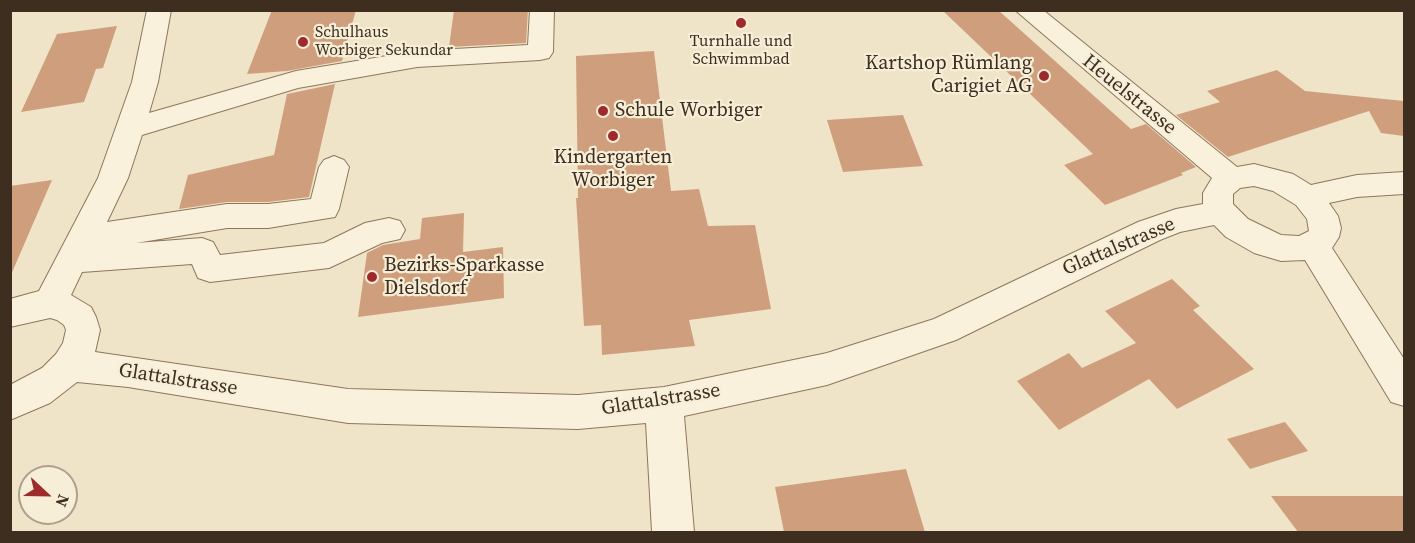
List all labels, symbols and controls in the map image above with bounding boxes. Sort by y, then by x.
marker: Turnhalle und Schwimmbad [734,16,748,30]
place label: Schulhaus Worbiger Sekundar [315,23,453,61]
place label: Turnhalle und Schwimmbad [690,32,792,70]
marker: Schulhaus Worbiger Sekundar [296,35,310,49]
street label: Heuelstrasse [1077,50,1181,140]
place label: Kartshop Rümlang Carigiet AG [865,52,1032,99]
marker: Kartshop Rümlang Carigiet AG [1037,69,1051,83]
place label: Schule Worbiger [615,99,763,123]
marker: Schule Worbiger [596,104,610,118]
marker: Kindergarten Worbiger [606,129,620,143]
place label: Kindergarten Worbiger [554,146,672,193]
street label: Glattalstrasse [1059,212,1179,282]
place label: Bezirks-Sparkasse Dielsdorf [384,254,544,301]
marker: Bezirks-Sparkasse Dielsdorf [365,270,379,284]
street label: Glattalstrasse [117,359,239,401]
street label: Glattalstrasse [600,379,722,421]
north arrow [18,465,78,525]
text: N [50,491,75,511]

